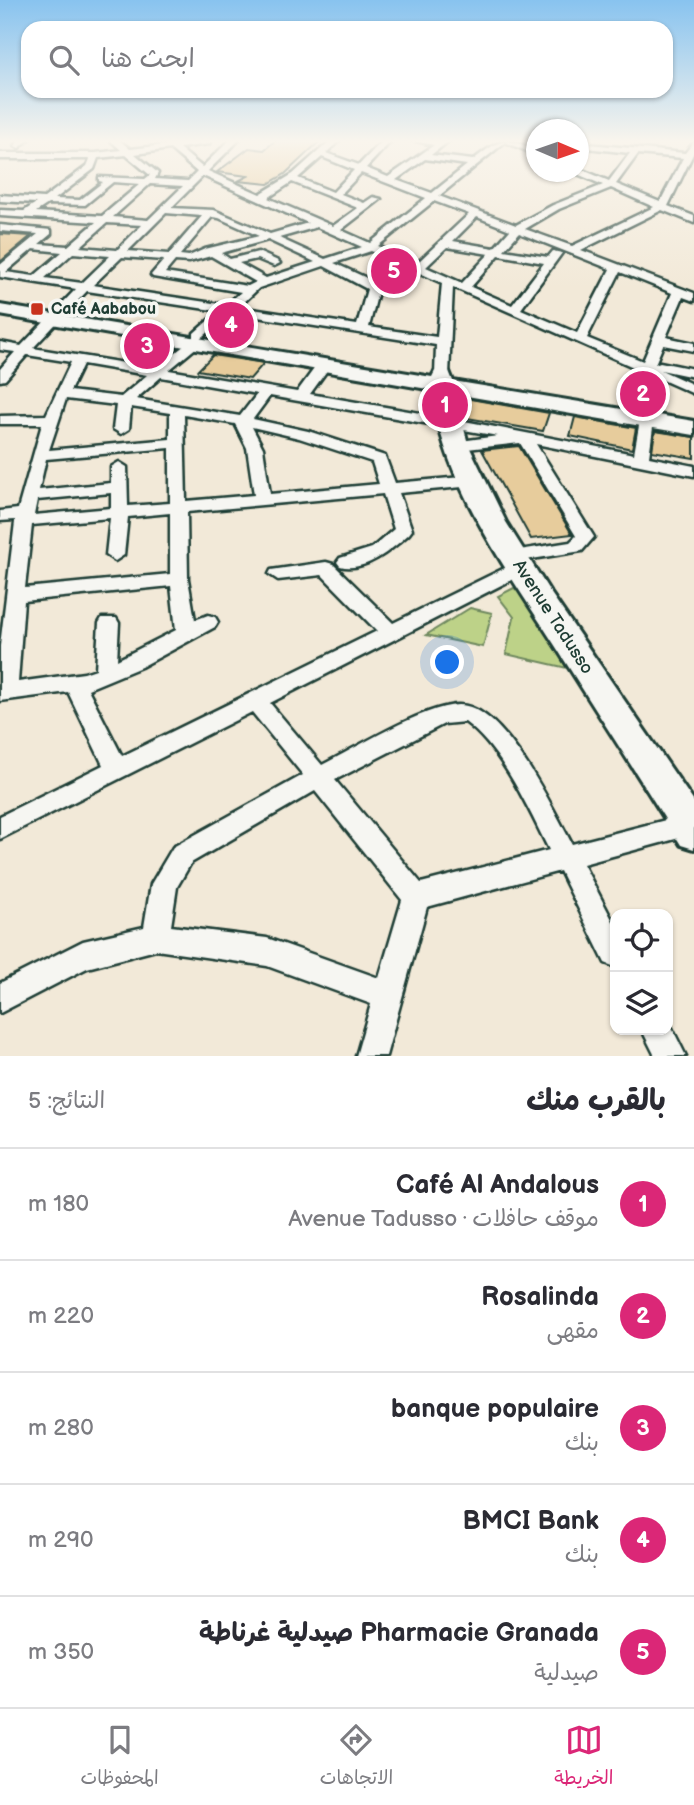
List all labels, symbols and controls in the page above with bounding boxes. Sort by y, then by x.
search box [21,21,673,98]
icon: search [45,41,83,79]
text: ابحث هنا [101,44,195,75]
north arrow [526,119,589,182]
pin: 5 [371,245,417,297]
pin: 4 [208,299,254,351]
place label: Café Aababou [51,300,156,319]
marker: Café Aababou [29,301,45,317]
pin: 3 [124,320,170,372]
pin: 2 [620,368,666,420]
pin: 1 [422,379,468,431]
street label: Avenue Tadusso [508,556,598,678]
your location [430,645,464,679]
map controls [610,909,673,1035]
button: locate [610,909,673,972]
button: layers [610,972,673,1035]
text: بالقرب منك [526,1083,666,1119]
text: النتائج: 5 [28,1087,105,1115]
text: Café Al Andalous [396,1170,599,1201]
text: 180 m [28,1190,89,1218]
text: 1 [638,1190,648,1218]
text: موقف حافلات · Avenue Tadusso [288,1205,599,1233]
text: Rosalinda [481,1282,599,1313]
text: 220 m [28,1302,94,1330]
text: 2 [636,1302,650,1330]
text: مقهى [546,1317,599,1345]
text: banque populaire [391,1394,599,1425]
text: 280 m [28,1414,94,1442]
text: 3 [636,1414,650,1442]
text: بنك [565,1429,599,1457]
text: BMCI Bank [463,1506,599,1537]
text: 290 m [28,1526,94,1554]
text: 4 [636,1526,650,1554]
text: بنك [565,1541,599,1569]
text: Pharmacie Granada صيدلية غرناطة [199,1618,599,1649]
text: 350 m [28,1638,94,1666]
text: 5 [636,1638,650,1666]
text: صيدلية [534,1659,599,1687]
tab: المحفوظات [81,1721,159,1794]
tab: الاتجاهات [320,1721,393,1794]
tab: الخريطة [554,1721,613,1794]

